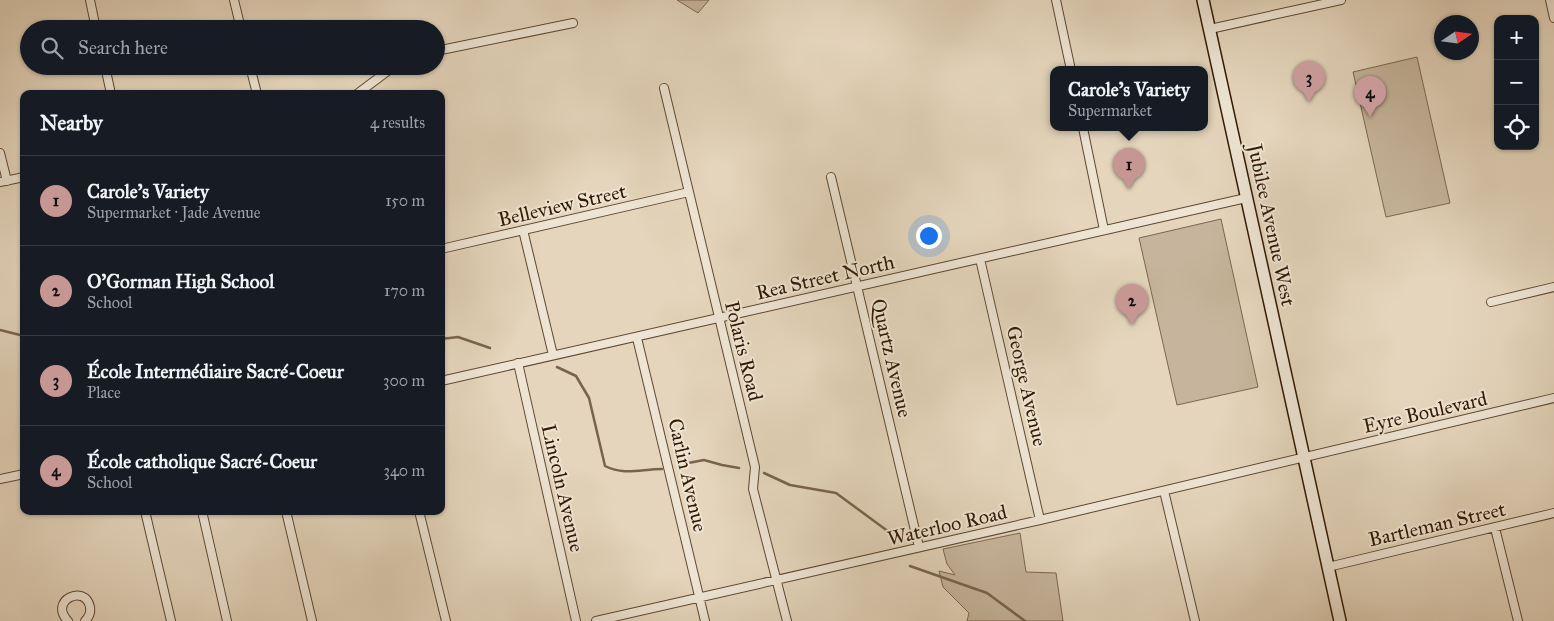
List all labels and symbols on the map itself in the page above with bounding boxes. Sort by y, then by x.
north arrow [1434,15,1479,60]
pin: 3 [1293,61,1325,102]
pin: 4 [1354,76,1386,117]
street label: Jubilee Avenue West [1242,140,1301,308]
pin: 1 [1113,148,1145,189]
street label: Belleview Street [495,179,629,231]
your location [916,223,942,249]
street label: Rea Street North [753,249,897,305]
pin: 2 [1116,284,1148,325]
street label: Quartz Avenue [867,296,917,420]
street label: Polaris Road [720,299,768,403]
street label: George Avenue [1001,324,1052,449]
street label: Eyre Boulevard [1361,386,1489,438]
street label: Carlin Avenue [663,416,713,534]
street label: Lincoln Avenue [537,422,589,554]
street label: Bartleman Street [1366,497,1508,551]
street label: Waterloo Road [885,500,1009,550]

